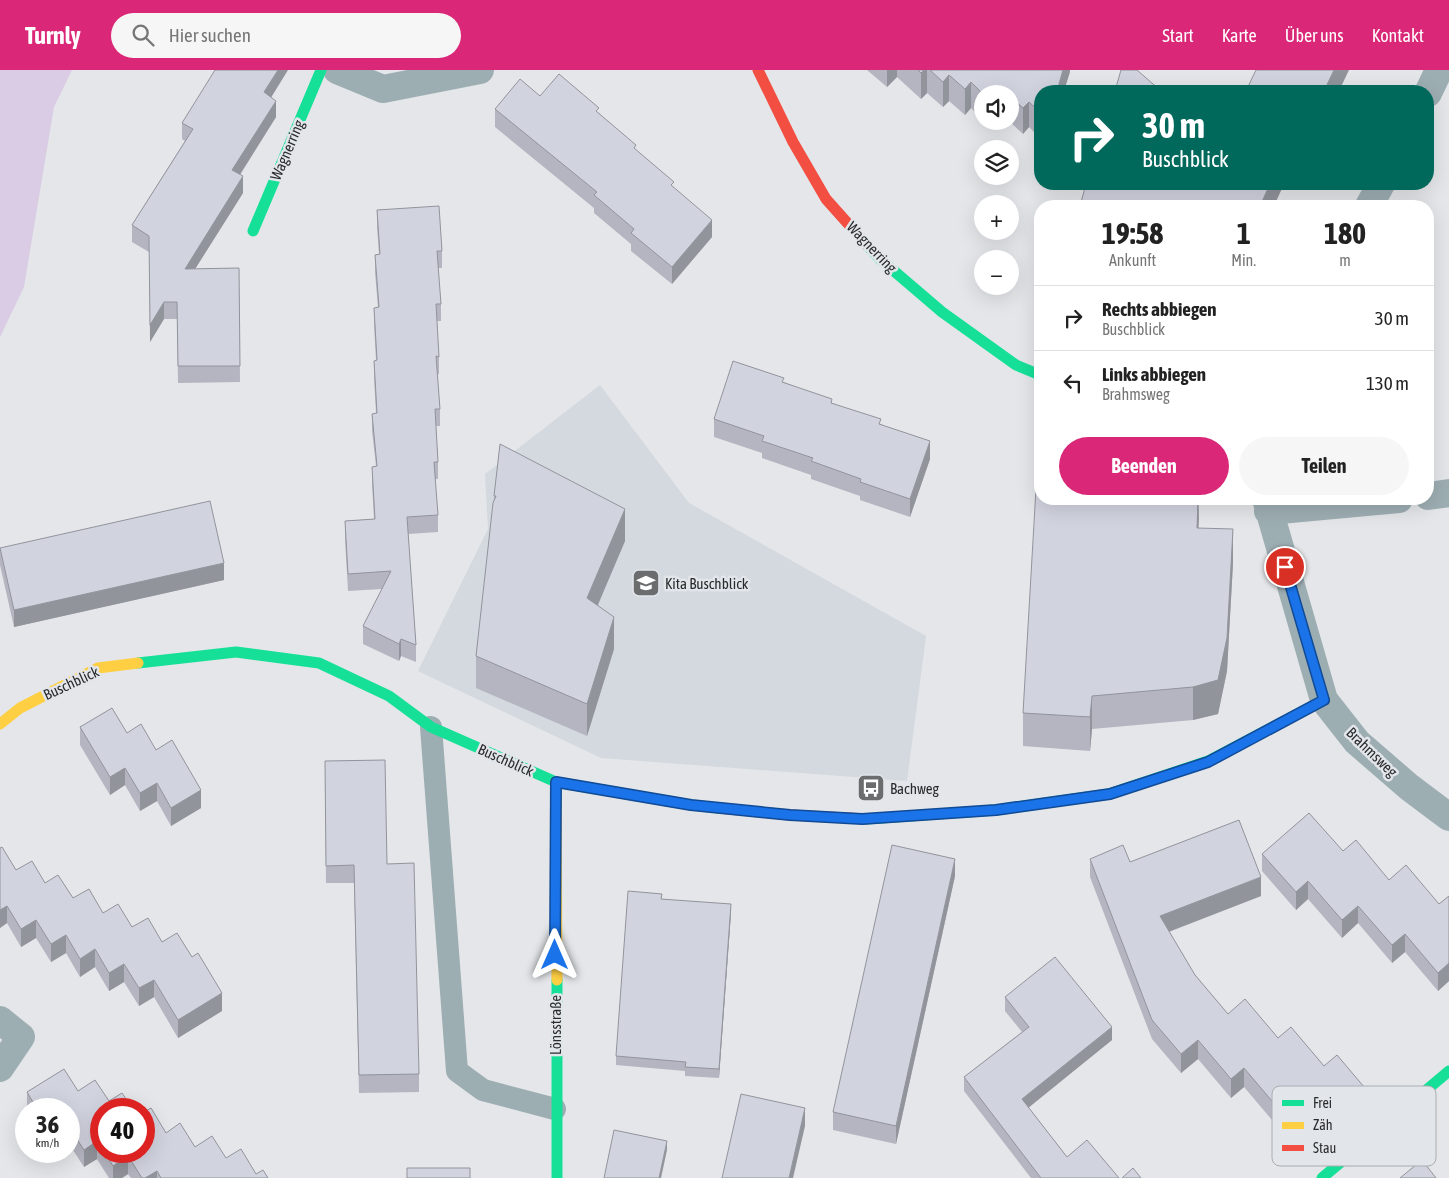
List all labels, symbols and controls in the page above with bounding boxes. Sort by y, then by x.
search box [111,13,461,58]
icon: search [129,21,157,49]
text: Turnly [25,22,81,49]
text: Hier suchen [169,24,251,46]
text: Start [1162,25,1194,46]
text: Karte [1222,25,1257,46]
text: Über uns [1285,25,1344,46]
text: Kontakt [1372,25,1424,46]
map controls [974,85,1019,295]
button: sound [974,85,1019,130]
icon: right [1059,105,1124,170]
text: 30 m [1142,105,1205,145]
street label: Wagnerring [267,117,308,183]
button: layers [974,140,1019,185]
text: Buschblick [1142,146,1229,172]
button: + [974,195,1019,240]
text: 19:58 [1102,216,1163,250]
text: 1 [1237,216,1251,250]
text: 180 [1324,216,1366,250]
street label: Wagnerring [844,218,901,276]
button: − [974,250,1019,295]
text: Ankunft [1109,251,1156,269]
text: Min. [1231,251,1256,269]
text: m [1339,251,1351,269]
text: Rechts abbiegen [1102,298,1217,320]
icon: right [1059,304,1087,332]
text: 30 m [1375,307,1409,329]
text: Buschblick [1102,320,1165,338]
text: Links abbiegen [1102,363,1206,385]
icon: left [1059,369,1087,397]
text: 130 m [1366,372,1409,394]
text: Brahmsweg [1102,385,1170,403]
button: Beenden [1059,437,1229,495]
button: Teilen [1239,437,1409,495]
pin [1264,546,1306,588]
icon: arrive [1271,553,1299,581]
school or university icon: Kita Buschblick [631,568,661,598]
place label: Kita Buschblick [665,575,749,592]
street label: Buschblick [41,663,102,703]
street label: Brahmsweg [1343,724,1401,781]
street label: Buschblick [476,740,537,780]
bus stop icon: Bachweg [856,773,886,803]
place label: Bachweg [890,780,940,797]
position arrow [528,928,580,980]
street label: Lönsstraße [547,995,564,1055]
legend [1272,1086,1436,1166]
text: Frei [1313,1095,1332,1111]
speed limit sign: 40 [90,1098,155,1163]
text: 36 [36,1110,59,1138]
text: Zäh [1313,1117,1333,1133]
text: km/h [36,1136,59,1150]
text: Stau [1313,1140,1336,1156]

